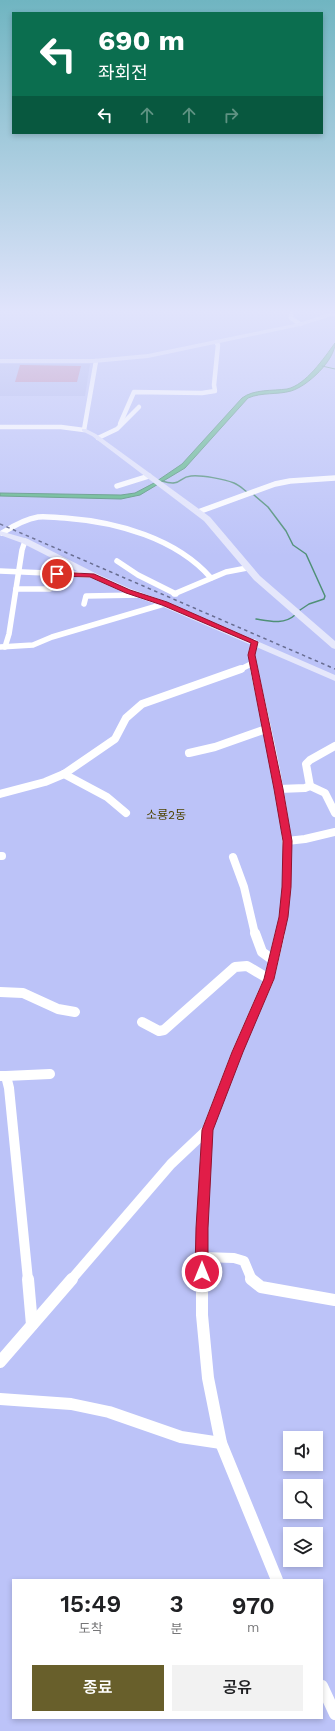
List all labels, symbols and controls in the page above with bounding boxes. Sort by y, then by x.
text: 690 m [98,24,185,57]
icon: left [32,28,84,80]
text: 좌회전 [98,62,148,83]
icon: left [94,104,116,126]
icon: ahead [136,104,158,126]
icon: ahead [178,104,200,126]
icon: right [220,104,242,126]
pin [40,557,74,591]
icon: arrive [46,563,68,585]
district label: 소룡2동 [146,808,186,822]
position arrow [181,1251,223,1293]
map controls [283,1431,323,1567]
button: sound [283,1431,323,1471]
button: search [283,1479,323,1519]
button: layers [283,1527,323,1567]
text: 15:49 [60,1590,121,1618]
text: 3 [169,1590,184,1618]
text: 970 [232,1592,275,1620]
text: m [247,1620,259,1635]
text: 도착 [79,1621,103,1636]
text: 분 [171,1621,182,1636]
button: 종료 [32,1665,164,1711]
button: 공유 [172,1665,303,1711]

